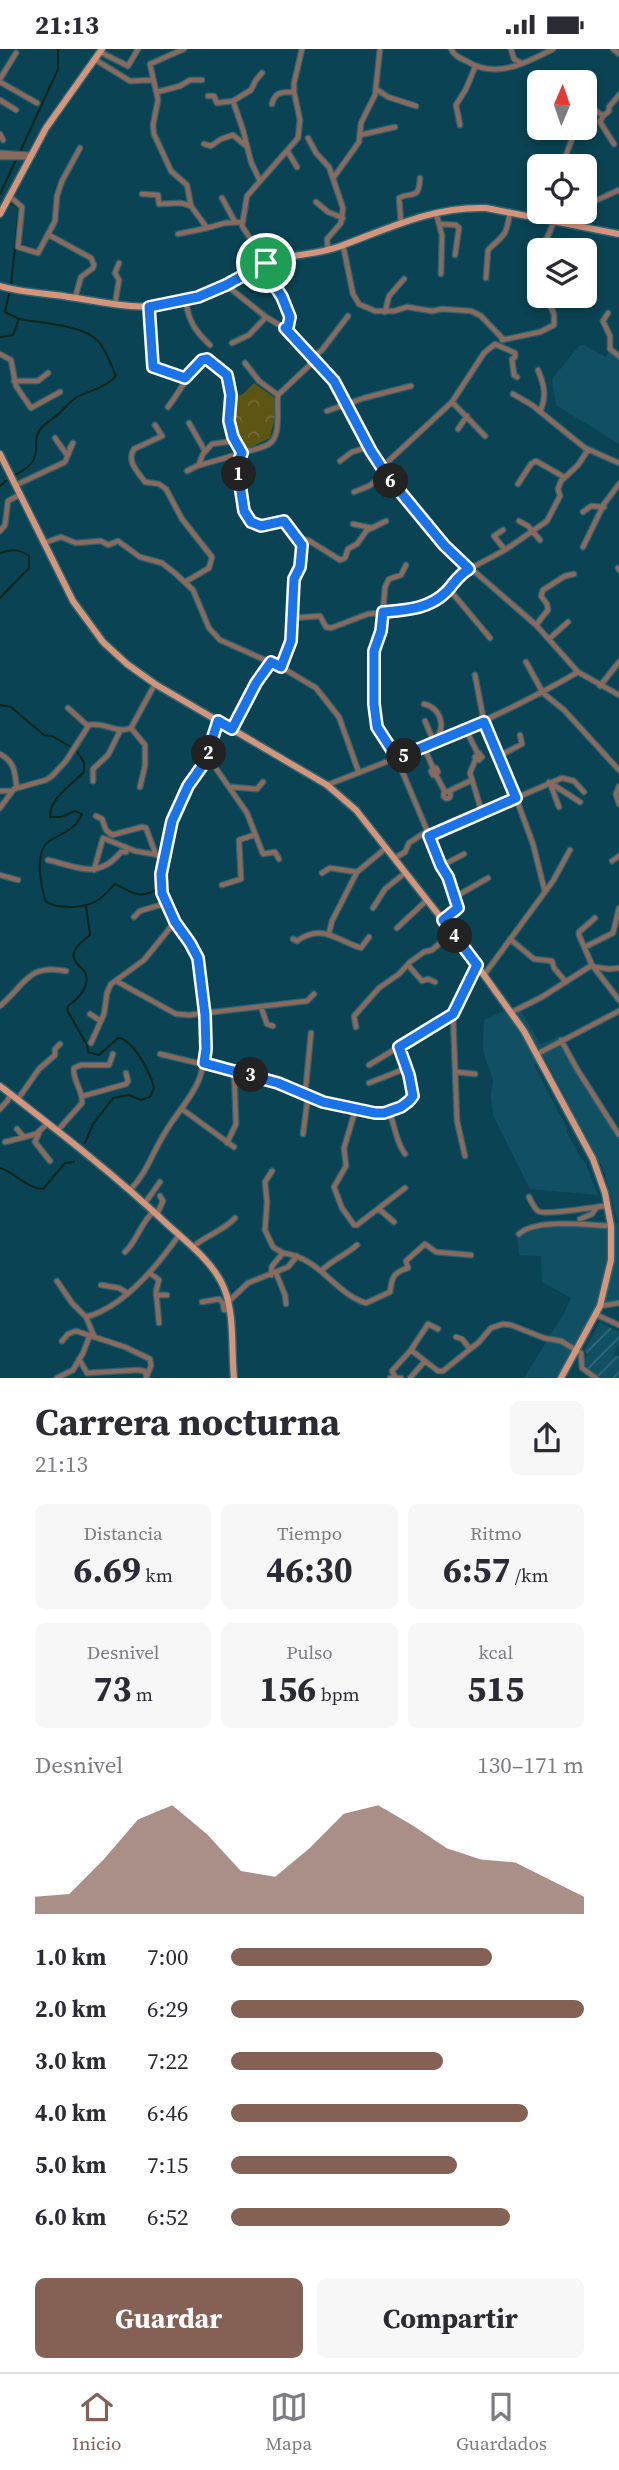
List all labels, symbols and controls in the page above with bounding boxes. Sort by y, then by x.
text: 21:13 [35,7,99,43]
north arrow [527,70,597,140]
map controls [527,70,597,308]
button: locate [527,154,597,224]
pin [236,233,296,293]
button: layers [527,238,597,308]
icon: arrive [247,244,285,282]
pin: 1 [222,457,256,491]
text: 1 [233,460,244,486]
pin: 6 [374,463,408,499]
text: 6 [385,467,396,493]
pin: 2 [192,735,227,771]
text: 2 [203,739,214,765]
pin: 5 [386,739,422,773]
text: 5 [398,742,409,768]
pin: 4 [438,919,472,953]
text: 4 [449,922,460,948]
pin: 3 [233,1058,268,1093]
text: 3 [245,1061,256,1087]
text: Carrera nocturna [35,1396,340,1448]
button: share [510,1401,584,1475]
text: 21:13 [35,1448,88,1480]
text: Distancia [84,1520,163,1546]
text: Tiempo [277,1520,342,1546]
text: Ritmo [470,1520,522,1546]
text: 6.69 [73,1546,141,1594]
text: 46:30 [266,1546,353,1594]
text: 6:57 [443,1546,510,1594]
text: km [141,1562,173,1588]
text: /km [510,1562,549,1588]
text: Desnivel [87,1639,160,1665]
text: Pulso [286,1639,333,1665]
text: kcal [479,1639,513,1665]
text: 73 [93,1665,131,1713]
text: 156 [259,1665,316,1713]
text: 515 [467,1665,524,1713]
text: m [131,1681,153,1707]
text: bpm [316,1681,360,1707]
text: Desnivel [35,1749,123,1781]
text: 130–171 m [477,1749,584,1781]
text: 1.0 km [35,1941,106,1973]
text: 7:00 [147,1941,188,1973]
text: 2.0 km [35,1993,106,2025]
text: 6:29 [147,1993,188,2025]
text: 3.0 km [35,2045,106,2077]
text: 7:22 [147,2045,188,2077]
text: 4.0 km [35,2097,106,2129]
text: 6:46 [147,2097,188,2129]
text: 5.0 km [35,2149,106,2181]
text: 7:15 [147,2149,188,2181]
text: 6.0 km [35,2201,106,2233]
text: 6:52 [147,2201,188,2233]
button: Guardar [35,2278,303,2358]
button: Compartir [317,2278,584,2358]
tab: Inicio [72,2388,121,2456]
tab: Mapa [265,2388,312,2456]
tab: Guardados [456,2388,547,2456]

